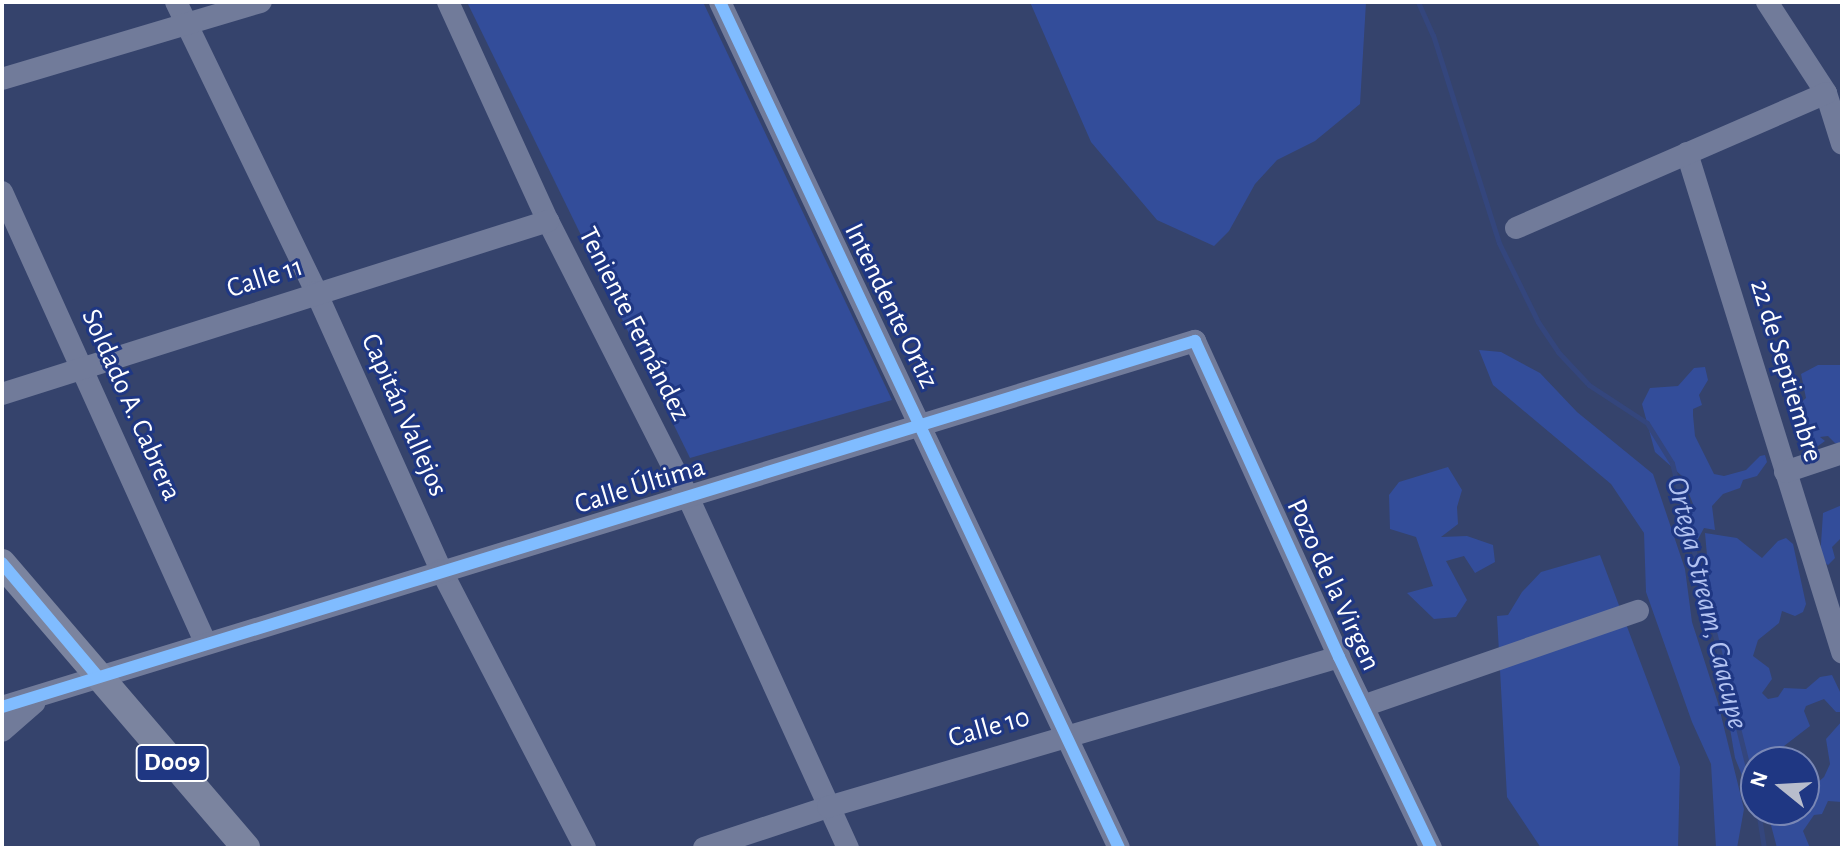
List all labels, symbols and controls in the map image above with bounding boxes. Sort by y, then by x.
street label: Intendente Ortiz [837,218,945,394]
street label: Teniente Fernández [571,221,697,427]
street label: Calle 11 [223,250,307,306]
street label: 22 de Septiembre [1742,276,1830,466]
street label: Soldado A. Cabrera [74,304,188,506]
street label: Capitán Vallejos [353,328,455,502]
street label: Calle Última [571,450,709,522]
water label: Ortega Stream, Caacupe [1658,473,1756,733]
street label: Pozo de la Virgen [1279,494,1387,676]
street label: Calle 10 [944,700,1034,756]
road number: D009 [134,741,210,785]
north arrow [1740,746,1820,826]
text: N [1746,769,1772,790]

